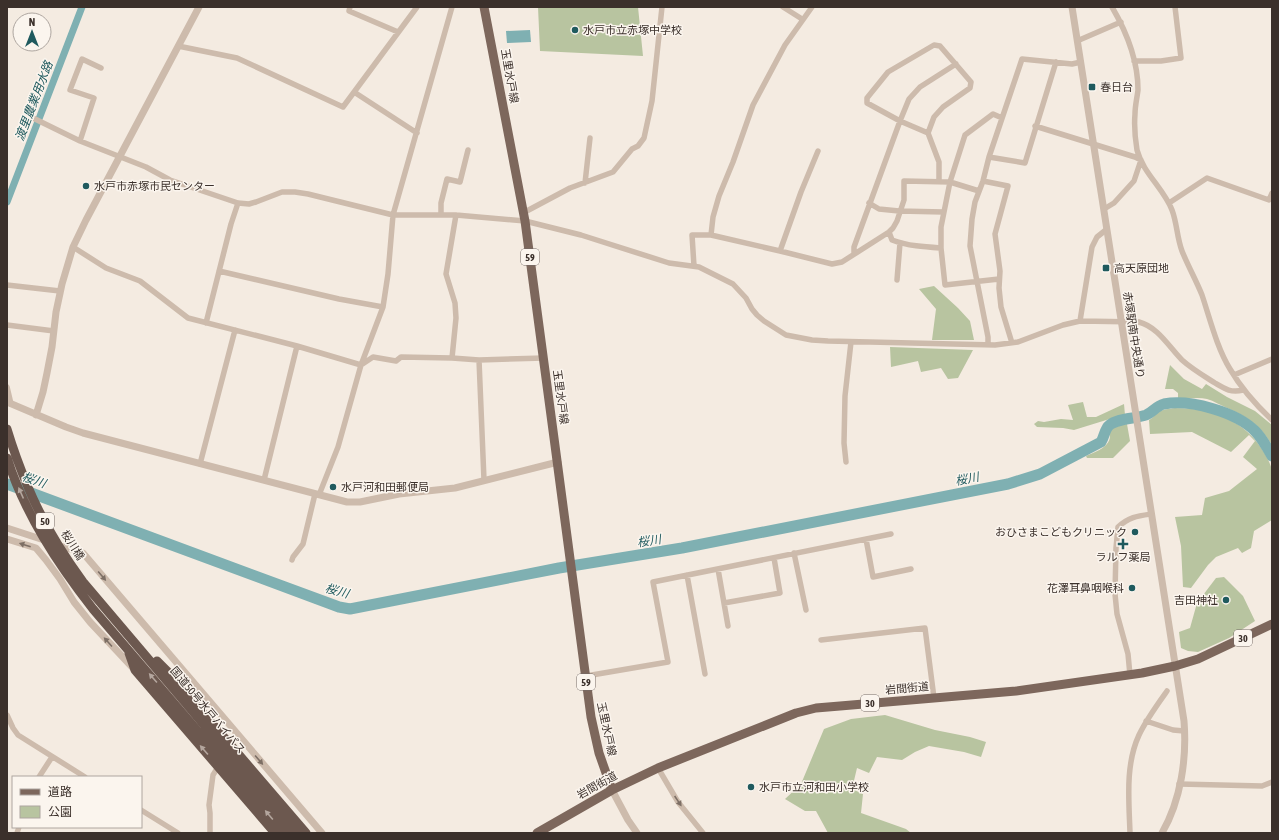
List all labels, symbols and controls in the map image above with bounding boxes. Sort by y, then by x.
north arrow [12,12,52,52]
text: N [29,16,35,28]
place label: 水戸市立赤塚中学校 [583,24,682,36]
marker: 水戸市立赤塚中学校 [570,25,580,35]
street label: 玉里水戸線 [499,48,521,104]
water label: 渡里農業用水路 [12,58,56,143]
place label: 春日台 [1100,81,1133,93]
marker: 春日台 [1087,82,1097,92]
place label: 水戸市赤塚市民センター [94,180,215,192]
marker: 水戸市赤塚市民センター [81,181,91,191]
road number: 59 [521,249,539,265]
place label: 高天原団地 [1114,262,1169,274]
marker: 高天原団地 [1101,263,1111,273]
street label: 赤塚駅南中央通り [1121,291,1147,379]
street label: 玉里水戸線 [551,369,571,425]
water label: 桜川 [20,469,50,491]
water label: 桜川 [954,469,982,488]
place label: 水戸河和田郵便局 [341,481,429,493]
marker: 水戸河和田郵便局 [328,482,338,492]
one-way arrow [17,486,23,498]
road number: 50 [36,513,54,529]
place label: おひさまこどもクリニック [995,526,1127,538]
marker: おひさまこどもクリニック [1130,527,1140,537]
street label: 桜川橋 [59,528,87,562]
water label: 桜川 [636,532,664,550]
marker: ラルフ薬局 [1118,539,1128,549]
one-way arrow [18,542,30,548]
place label: ラルフ薬局 [1096,551,1151,563]
one-way arrow [97,570,106,581]
water label: 桜川 [324,581,352,602]
place label: 花澤耳鼻咽喉科 [1047,582,1124,594]
marker: 花澤耳鼻咽喉科 [1127,583,1137,593]
place label: 吉田神社 [1174,594,1218,606]
marker: 吉田神社 [1221,595,1231,605]
road number: 30 [1234,630,1252,646]
one-way arrow [103,637,113,647]
street label: 国道50号水戸バイパス [168,664,248,756]
one-way arrow [148,673,157,683]
road number: 59 [577,674,595,690]
street label: 岩間街道 [885,680,929,696]
road number: 30 [861,695,879,711]
street label: 玉里水戸線 [595,701,619,757]
one-way arrow [199,745,208,756]
one-way arrow [254,754,263,765]
street label: 岩間街道 [575,769,619,801]
legend [12,776,142,828]
place label: 水戸市立河和田小学校 [759,781,869,793]
marker: 水戸市立河和田小学校 [746,782,756,792]
text: 道路 [48,785,72,799]
one-way arrow [674,796,682,806]
text: 公園 [48,805,72,819]
one-way arrow [265,809,274,820]

